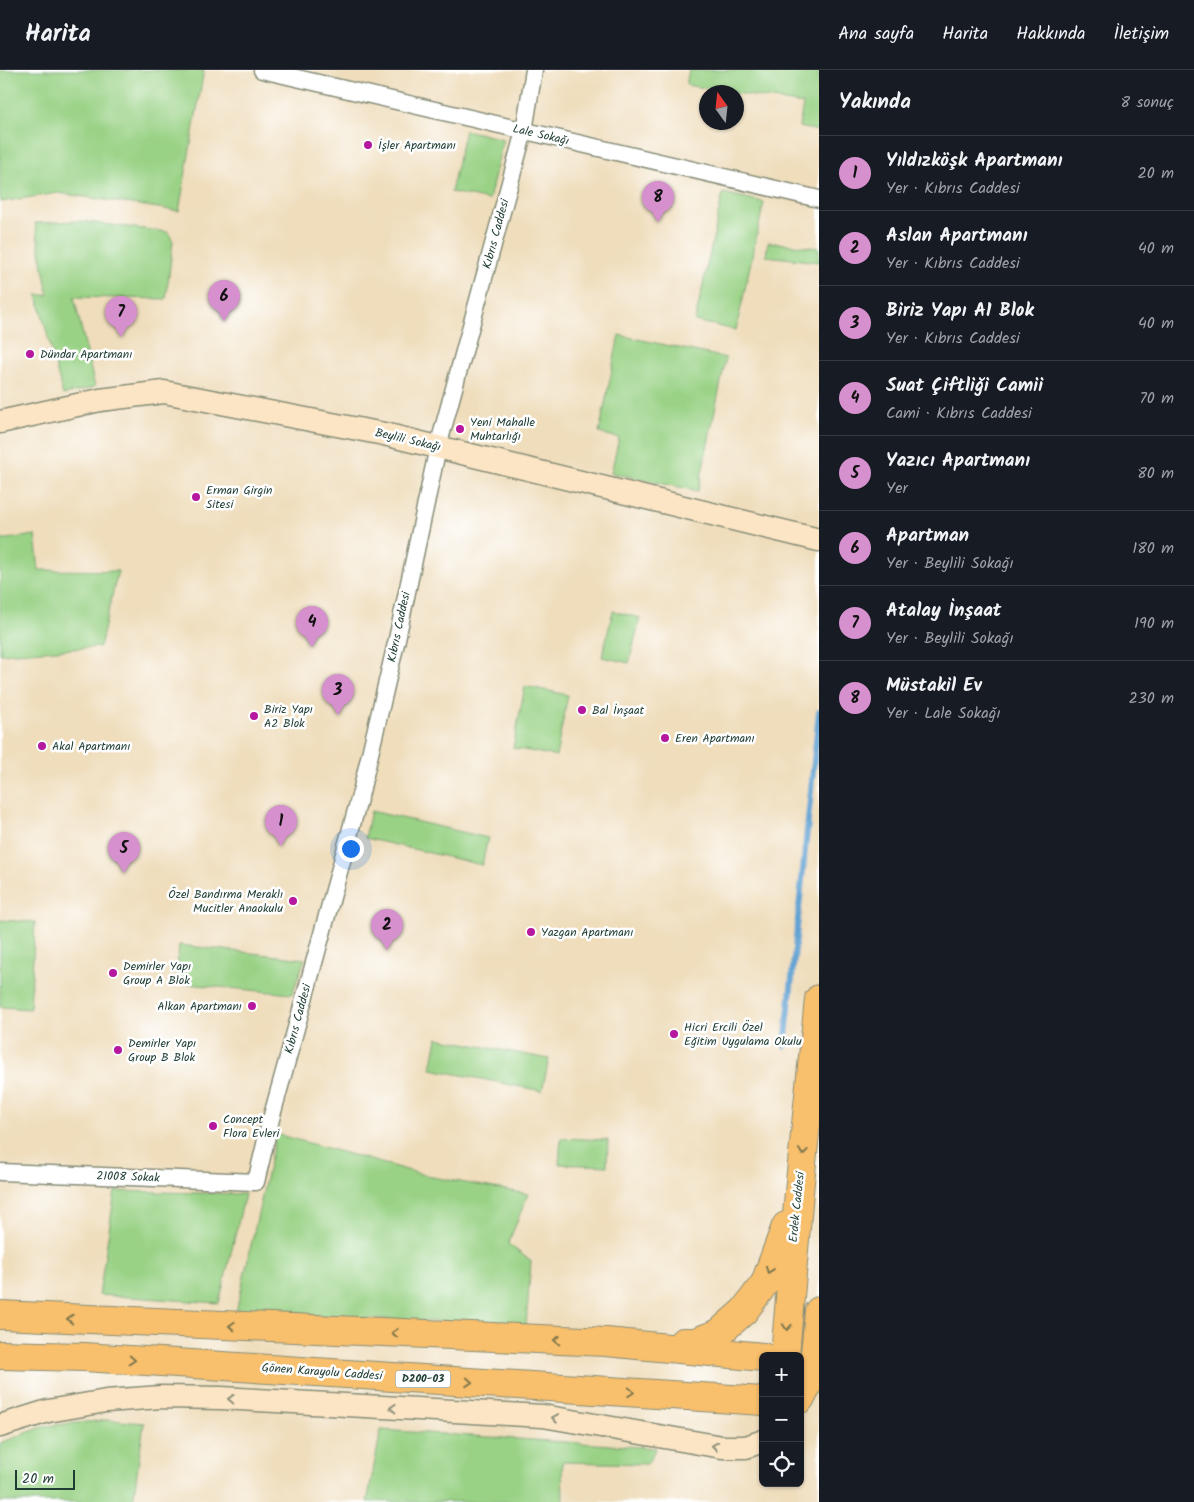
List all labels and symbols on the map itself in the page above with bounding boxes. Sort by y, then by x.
north arrow [699,85,744,130]
street label: Lale Sokağı [511,119,571,151]
place label: İşler Apartmanı [378,136,456,155]
marker: İşler Apartmanı [362,139,374,151]
pin: 8 [642,181,674,222]
street label: Kıbrıs Caddesi [478,196,515,271]
pin: 6 [208,280,240,321]
pin: 7 [105,296,137,337]
place label: Dündar Apartmanı [40,345,132,364]
marker: Dündar Apartmanı [24,348,36,360]
place label: Yeni Mahalle Muhtarlığı [470,413,535,446]
street label: Beylili Sokağı [373,423,443,457]
marker: Yeni Mahalle Muhtarlığı [454,423,466,435]
place label: Erman Girgin Sitesi [206,481,273,514]
marker: Erman Girgin Sitesi [190,491,202,503]
street label: Kıbrıs Caddesi [382,589,416,664]
pin: 4 [296,606,328,647]
pin: 3 [322,674,354,715]
place label: Biriz Yapı A2 Blok [264,700,313,733]
place label: Bal İnşaat [592,701,645,720]
marker: Bal İnşaat [576,704,588,716]
marker: Biriz Yapı A2 Blok [248,710,260,722]
place label: Eren Apartmanı [675,729,755,748]
marker: Eren Apartmanı [659,732,671,744]
place label: Akal Apartmanı [52,737,130,756]
marker: Akal Apartmanı [36,740,48,752]
pin: 1 [265,805,297,846]
pin: 5 [108,832,140,873]
your location [338,836,364,862]
place label: Özel Bandırma Meraklı Mucitler Anaokulu [168,885,283,918]
marker: Özel Bandırma Meraklı Mucitler Anaokulu [287,895,299,907]
pin: 2 [371,909,403,950]
place label: Yazgan Apartmanı [541,923,633,942]
marker: Yazgan Apartmanı [525,926,537,938]
place label: Demirler Yapı Group A Blok [123,957,191,990]
marker: Demirler Yapı Group A Blok [107,967,119,979]
street label: Kıbrıs Caddesi [280,981,317,1056]
place label: Alkan Apartmanı [157,997,242,1016]
marker: Alkan Apartmanı [246,1000,258,1012]
place label: Hicri Ercili Özel Eğitim Uygulama Okulu [684,1018,802,1051]
marker: Hicri Ercili Özel Eğitim Uygulama Okulu [668,1028,680,1040]
place label: Demirler Yapı Group B Blok [128,1034,196,1067]
marker: Demirler Yapı Group B Blok [112,1044,124,1056]
place label: Concept Flora Evleri [223,1110,280,1143]
marker: Concept Flora Evleri [207,1120,219,1132]
one-way arrow [798,1149,809,1157]
street label: 21008 Sokak [96,1166,160,1188]
street label: Erdek Caddesi [784,1170,810,1243]
one-way arrow [765,1265,775,1274]
one-way arrow [66,1314,74,1325]
one-way arrow [228,1321,236,1332]
one-way arrow [782,1324,793,1332]
one-way arrow [390,1328,398,1339]
one-way arrow [553,1335,561,1346]
one-way arrow [129,1355,137,1366]
street label: Gönen Karayolu Caddesi [261,1358,384,1386]
road number: D200-03 [396,1370,450,1388]
one-way arrow [465,1376,473,1387]
one-way arrow [628,1387,636,1398]
one-way arrow [226,1394,234,1405]
one-way arrow [389,1403,397,1414]
one-way arrow [551,1414,559,1424]
one-way arrow [711,1441,719,1452]
scale bar [15,1467,75,1490]

